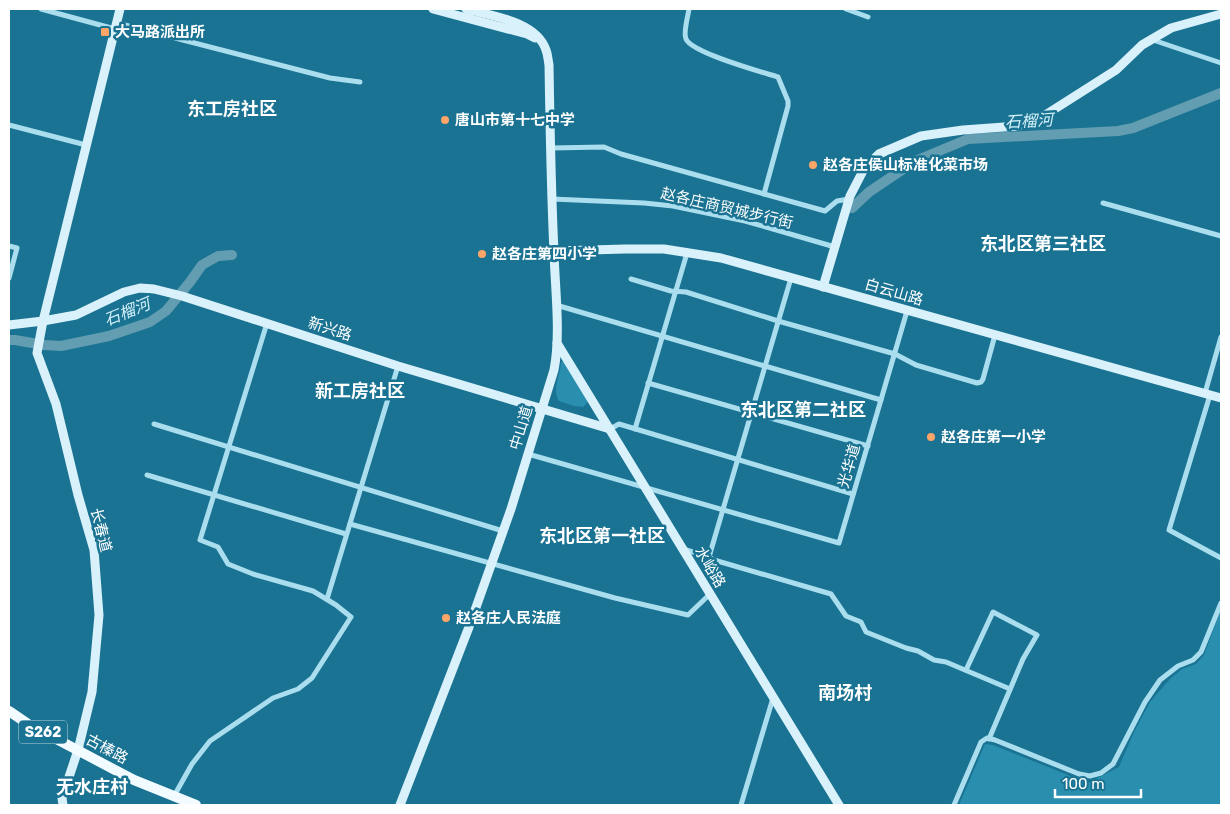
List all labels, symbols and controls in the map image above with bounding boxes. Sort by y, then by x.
place label: 大马路派出所 [115,23,205,41]
marker: 大马路派出所 [99,26,111,38]
district label: 东工房社区 [187,98,277,120]
water label: 石榴河 [1005,110,1056,132]
place label: 唐山市第十七中学 [455,111,575,129]
marker: 唐山市第十七中学 [439,114,451,126]
place label: 赵各庄侯山标准化菜市场 [823,156,988,174]
marker: 赵各庄侯山标准化菜市场 [807,159,819,171]
street label: 赵各庄商贸城步行街 [659,184,795,232]
district label: 东北区第三社区 [980,233,1106,255]
place label: 赵各庄第四小学 [492,245,597,263]
marker: 赵各庄第四小学 [476,248,488,260]
street label: 白云山路 [863,275,925,309]
water label: 石榴河 [101,293,156,330]
street label: 新兴路 [306,313,354,345]
district label: 新工房社区 [315,380,405,402]
district label: 东北区第二社区 [740,399,866,421]
street label: 中山道 [506,404,536,452]
place label: 赵各庄第一小学 [941,428,1046,446]
marker: 赵各庄第一小学 [925,431,937,443]
street label: 光华道 [834,442,864,490]
street label: 长春道 [87,506,115,554]
district label: 东北区第一社区 [539,525,665,547]
street label: 水峪路 [691,543,729,591]
place label: 赵各庄人民法庭 [456,609,561,627]
marker: 赵各庄人民法庭 [440,612,452,624]
district label: 南场村 [818,682,872,704]
road number: S262 [19,720,67,744]
street label: 古榛路 [83,730,131,768]
scale bar [1055,766,1141,798]
text: 100 m [1062,775,1104,793]
district label: 无水庄村 [56,776,128,798]

